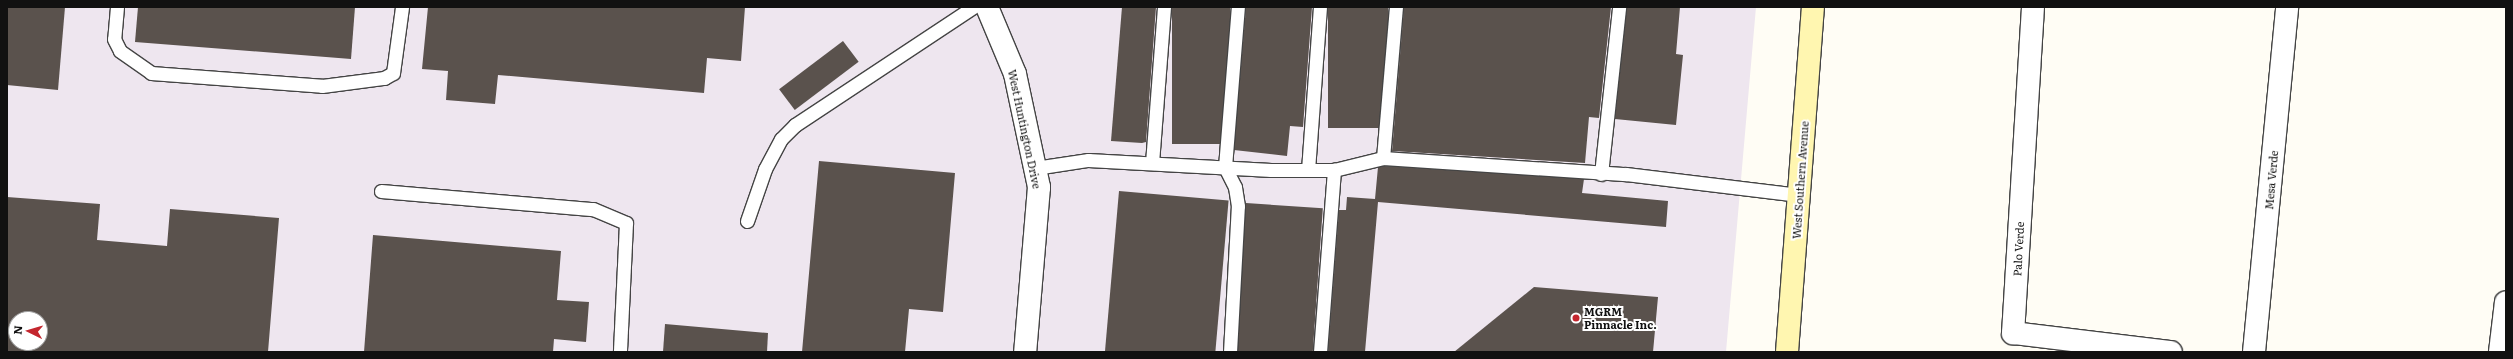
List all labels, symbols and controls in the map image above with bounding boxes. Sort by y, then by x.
street label: West Huntington Drive [1006,68,1044,190]
street label: West Southern Avenue [1789,121,1811,239]
street label: Mesa Verde [2262,150,2280,210]
street label: Palo Verde [2010,221,2026,277]
place label: MGRM Pinnacle Inc. [1584,305,1657,331]
north arrow [8,311,48,351]
marker: MGRM Pinnacle Inc. [1571,313,1581,323]
text: N [9,325,25,335]

